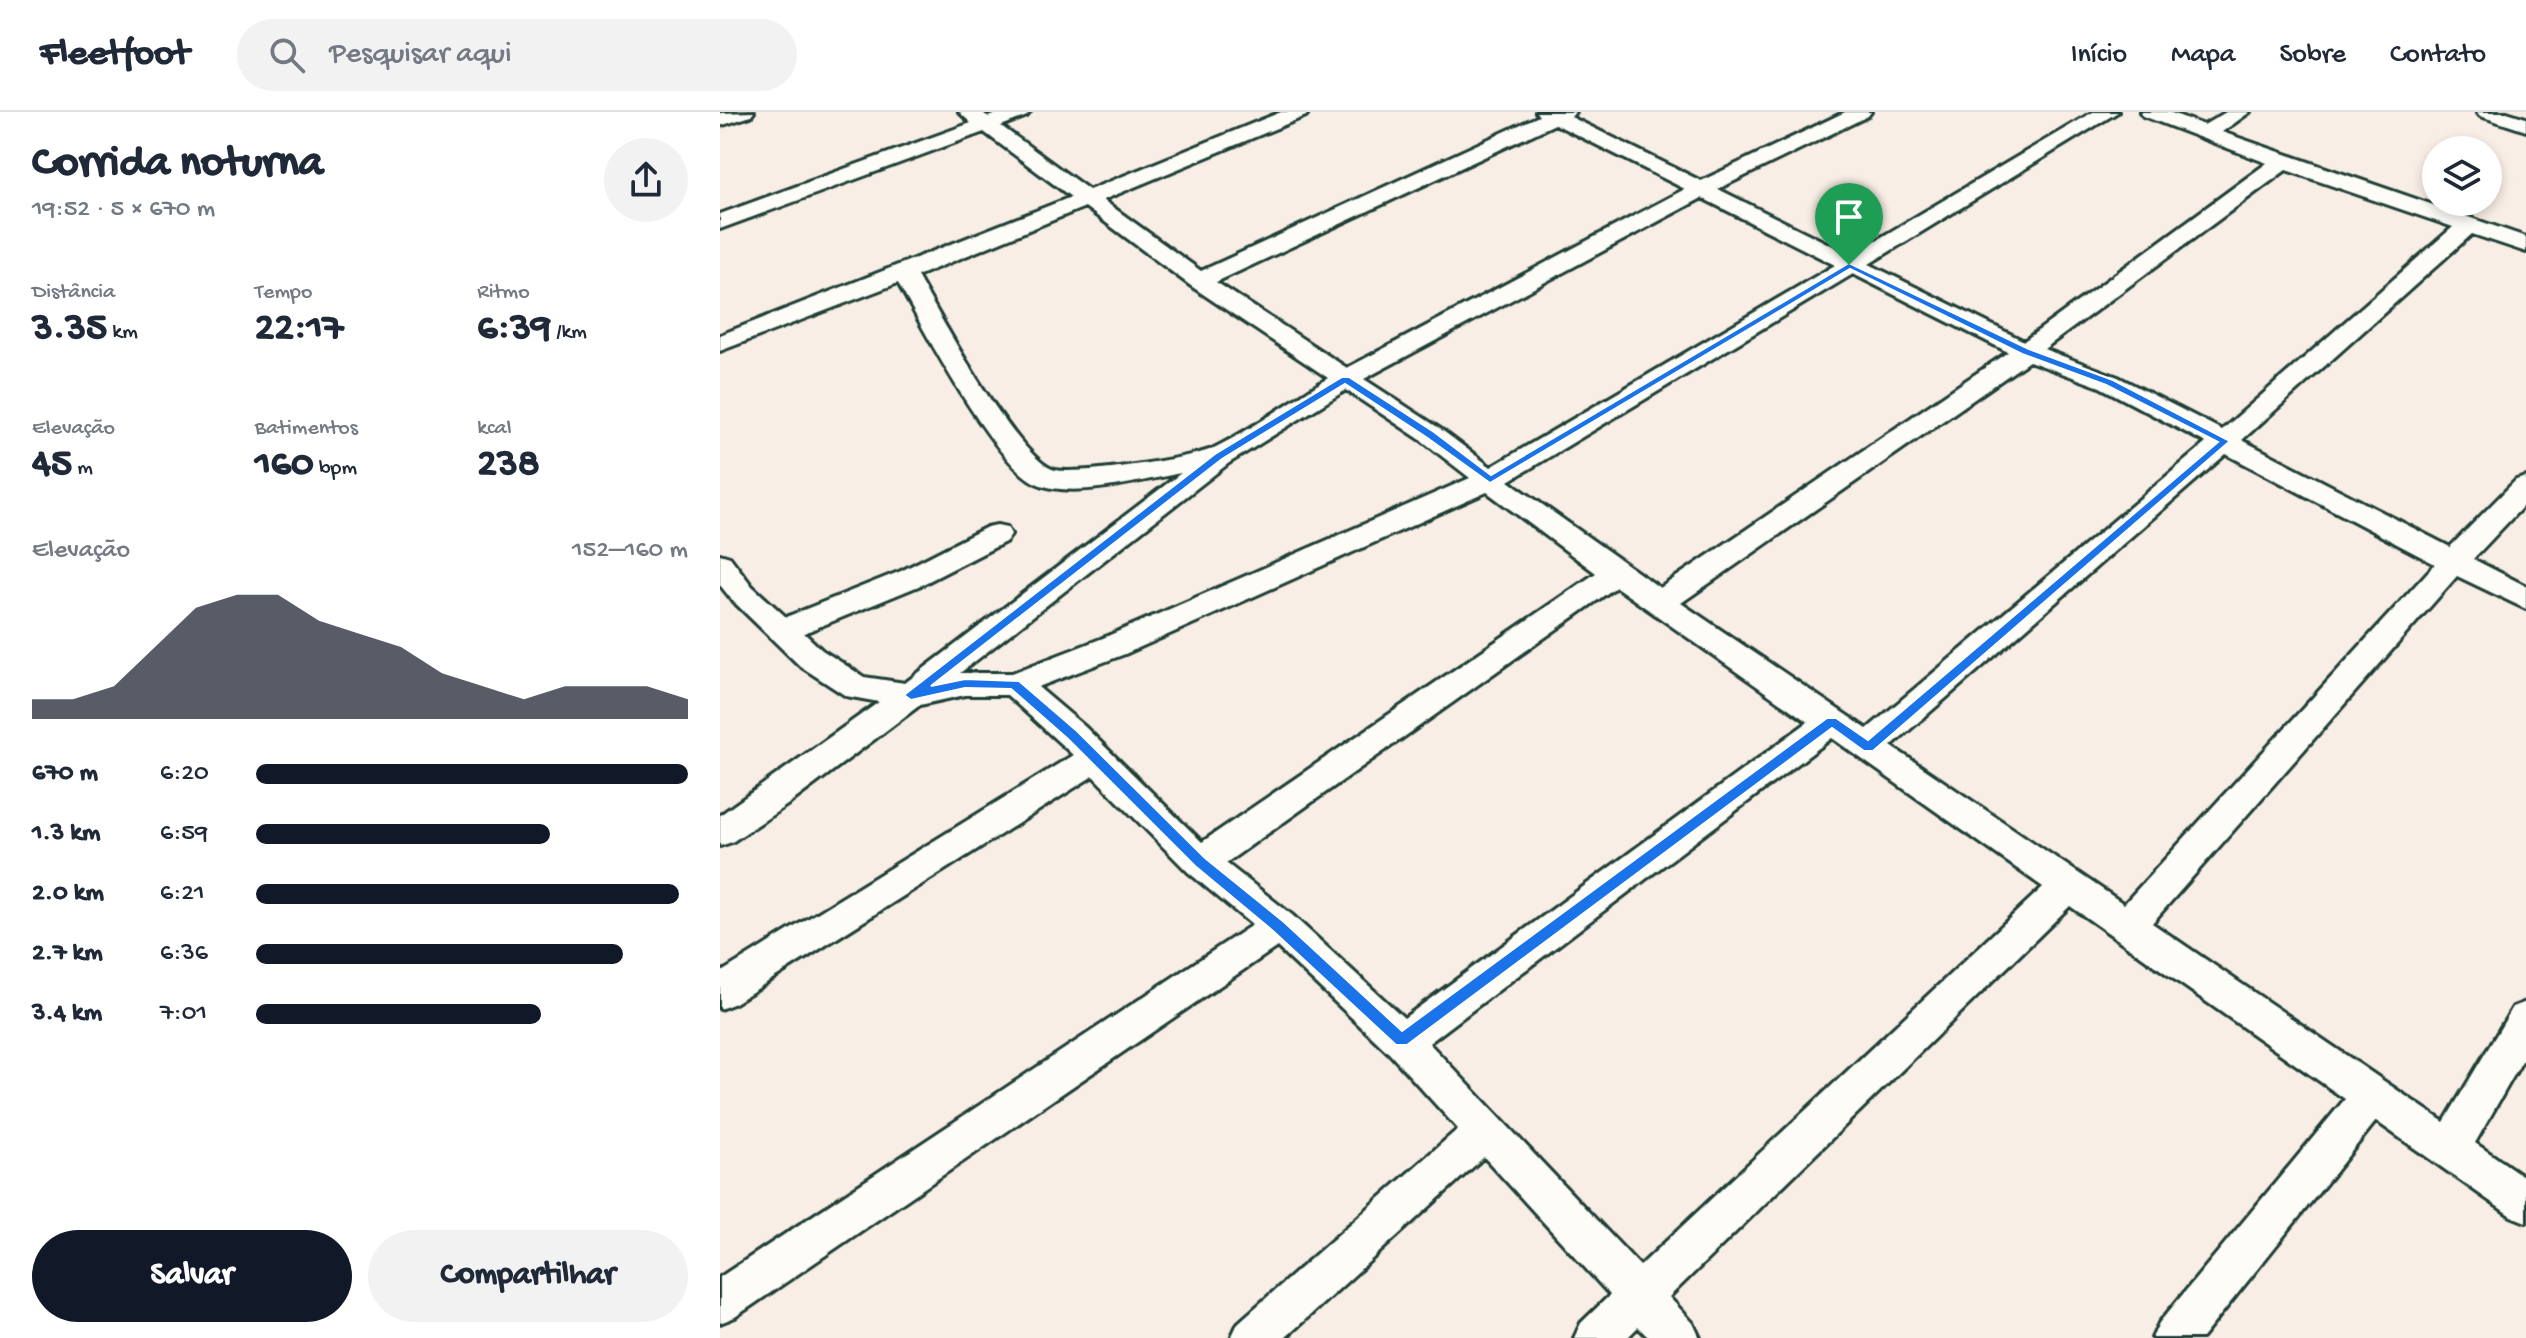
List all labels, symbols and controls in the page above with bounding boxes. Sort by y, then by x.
search box [237,19,797,91]
text: Fleetfoot [40,33,189,77]
icon: search [265,33,309,77]
text: Pesquisar aqui [329,38,511,73]
text: Início [2071,39,2127,72]
text: Mapa [2171,39,2235,72]
text: Sobre [2279,39,2346,72]
text: Contato [2390,39,2486,72]
map controls [2422,136,2502,216]
button: layers [2422,136,2502,216]
button: share [604,138,688,222]
text: Corrida noturna [32,139,323,191]
pin [1815,183,1883,265]
text: 19:52 · 5 × 670 m [32,195,215,226]
icon: arrive [1827,195,1871,239]
text: Distância [32,280,115,306]
text: Tempo [255,280,312,306]
text: Ritmo [477,280,530,306]
text: 3.35 [32,306,107,353]
text: 22:17 [255,306,343,353]
text: 6:39 [477,306,551,353]
text: km [107,320,138,346]
text: /km [551,320,587,346]
text: Elevação [32,416,115,442]
text: Batimentos [255,416,358,442]
text: kcal [477,416,512,442]
text: 45 [32,442,72,489]
text: 160 [255,442,314,489]
text: 238 [477,442,540,489]
text: m [72,456,93,482]
text: bpm [314,456,357,482]
text: Elevação [32,536,130,567]
text: 152–160 m [572,536,688,567]
text: 670 m [32,759,98,790]
text: 6:20 [160,759,209,790]
text: 1.3 km [32,819,100,850]
text: 6:59 [160,819,208,850]
text: 2.0 km [32,879,104,910]
text: 6:21 [160,879,205,910]
text: 2.7 km [32,939,103,970]
text: 6:36 [160,939,208,970]
text: 3.4 km [32,999,102,1030]
text: 7:01 [160,999,207,1030]
button: Salvar [32,1230,352,1322]
button: Compartilhar [368,1230,688,1322]

